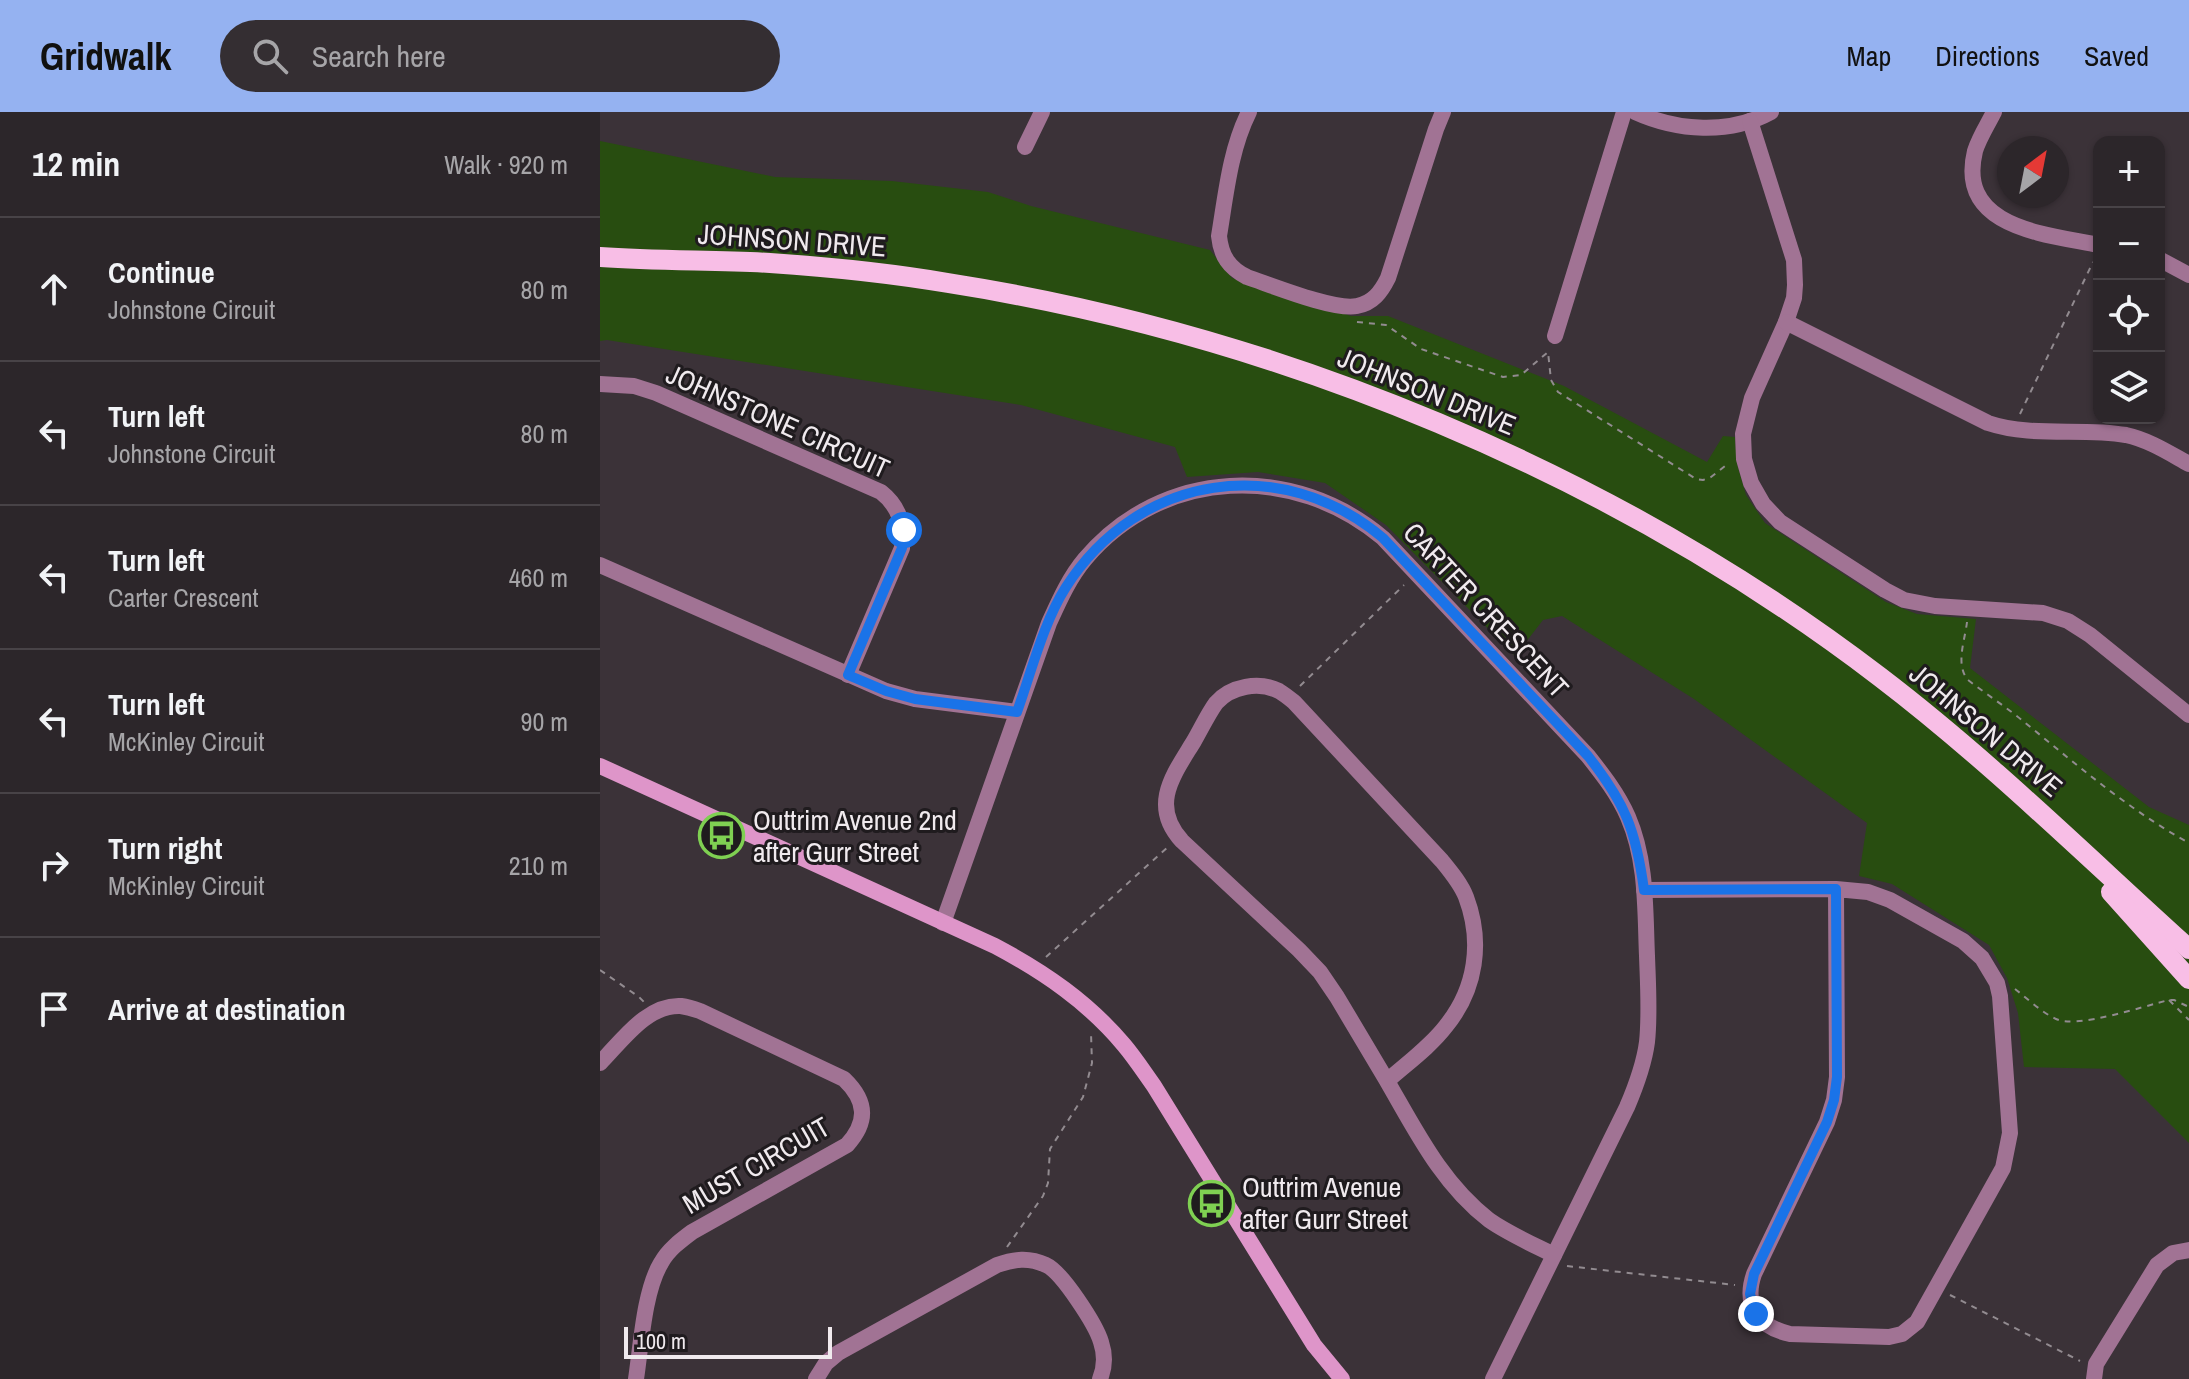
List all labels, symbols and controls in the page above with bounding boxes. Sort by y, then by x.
search box [220,20,780,92]
text: Gridwalk [40,31,172,82]
icon: search [248,34,292,78]
text: Search here [312,36,446,76]
text: Map [1847,37,1891,75]
text: Directions [1935,37,2040,75]
text: Saved [2084,37,2149,75]
north arrow [1997,136,2069,208]
map controls [2093,136,2165,424]
button: + [2093,136,2165,208]
text: 12 min [32,141,120,187]
text: Walk · 920 m [444,147,568,182]
button: − [2093,208,2165,280]
street label: JOHNSON DRIVE [696,214,888,266]
text: Continue [108,252,215,292]
icon: ahead [32,267,76,311]
text: 80 m [521,272,568,307]
button: locate [2093,280,2165,352]
text: Johnstone Circuit [108,292,275,327]
street label: JOHNSON DRIVE [1332,338,1522,444]
button: layers [2093,352,2165,424]
street label: JOHNSTONE CIRCUIT [660,355,896,487]
text: Turn left [108,396,205,436]
icon: left [32,411,76,455]
text: 80 m [521,416,568,451]
text: Johnstone Circuit [108,436,275,471]
route start [886,512,922,548]
street label: CARTER CRESCENT [1395,514,1577,706]
text: Turn left [108,540,205,580]
icon: left [32,555,76,599]
text: 460 m [509,560,568,595]
text: Carter Crescent [108,580,258,615]
street label: JOHNSON DRIVE [1901,655,2071,805]
text: Turn left [108,684,205,724]
icon: left [32,699,76,743]
text: 90 m [521,704,568,739]
text: McKinley Circuit [108,724,264,759]
place label: Outtrim Avenue 2nd after Gurr Street [753,801,957,871]
bus stop icon: Outtrim Avenue 2nd after Gurr Street [698,812,746,860]
text: Turn right [108,828,222,868]
icon: right [32,843,76,887]
text: 210 m [509,848,568,883]
text: McKinley Circuit [108,868,264,903]
icon: arrive [32,987,76,1031]
text: Arrive at destination [108,989,346,1029]
street label: MUST CIRCUIT [675,1108,837,1222]
place label: Outtrim Avenue after Gurr Street [1242,1168,1408,1238]
bus stop icon: Outtrim Avenue after Gurr Street [1187,1179,1235,1227]
route end [1738,1296,1774,1332]
scale bar [624,1323,832,1359]
text: 100 m [636,1326,686,1356]

